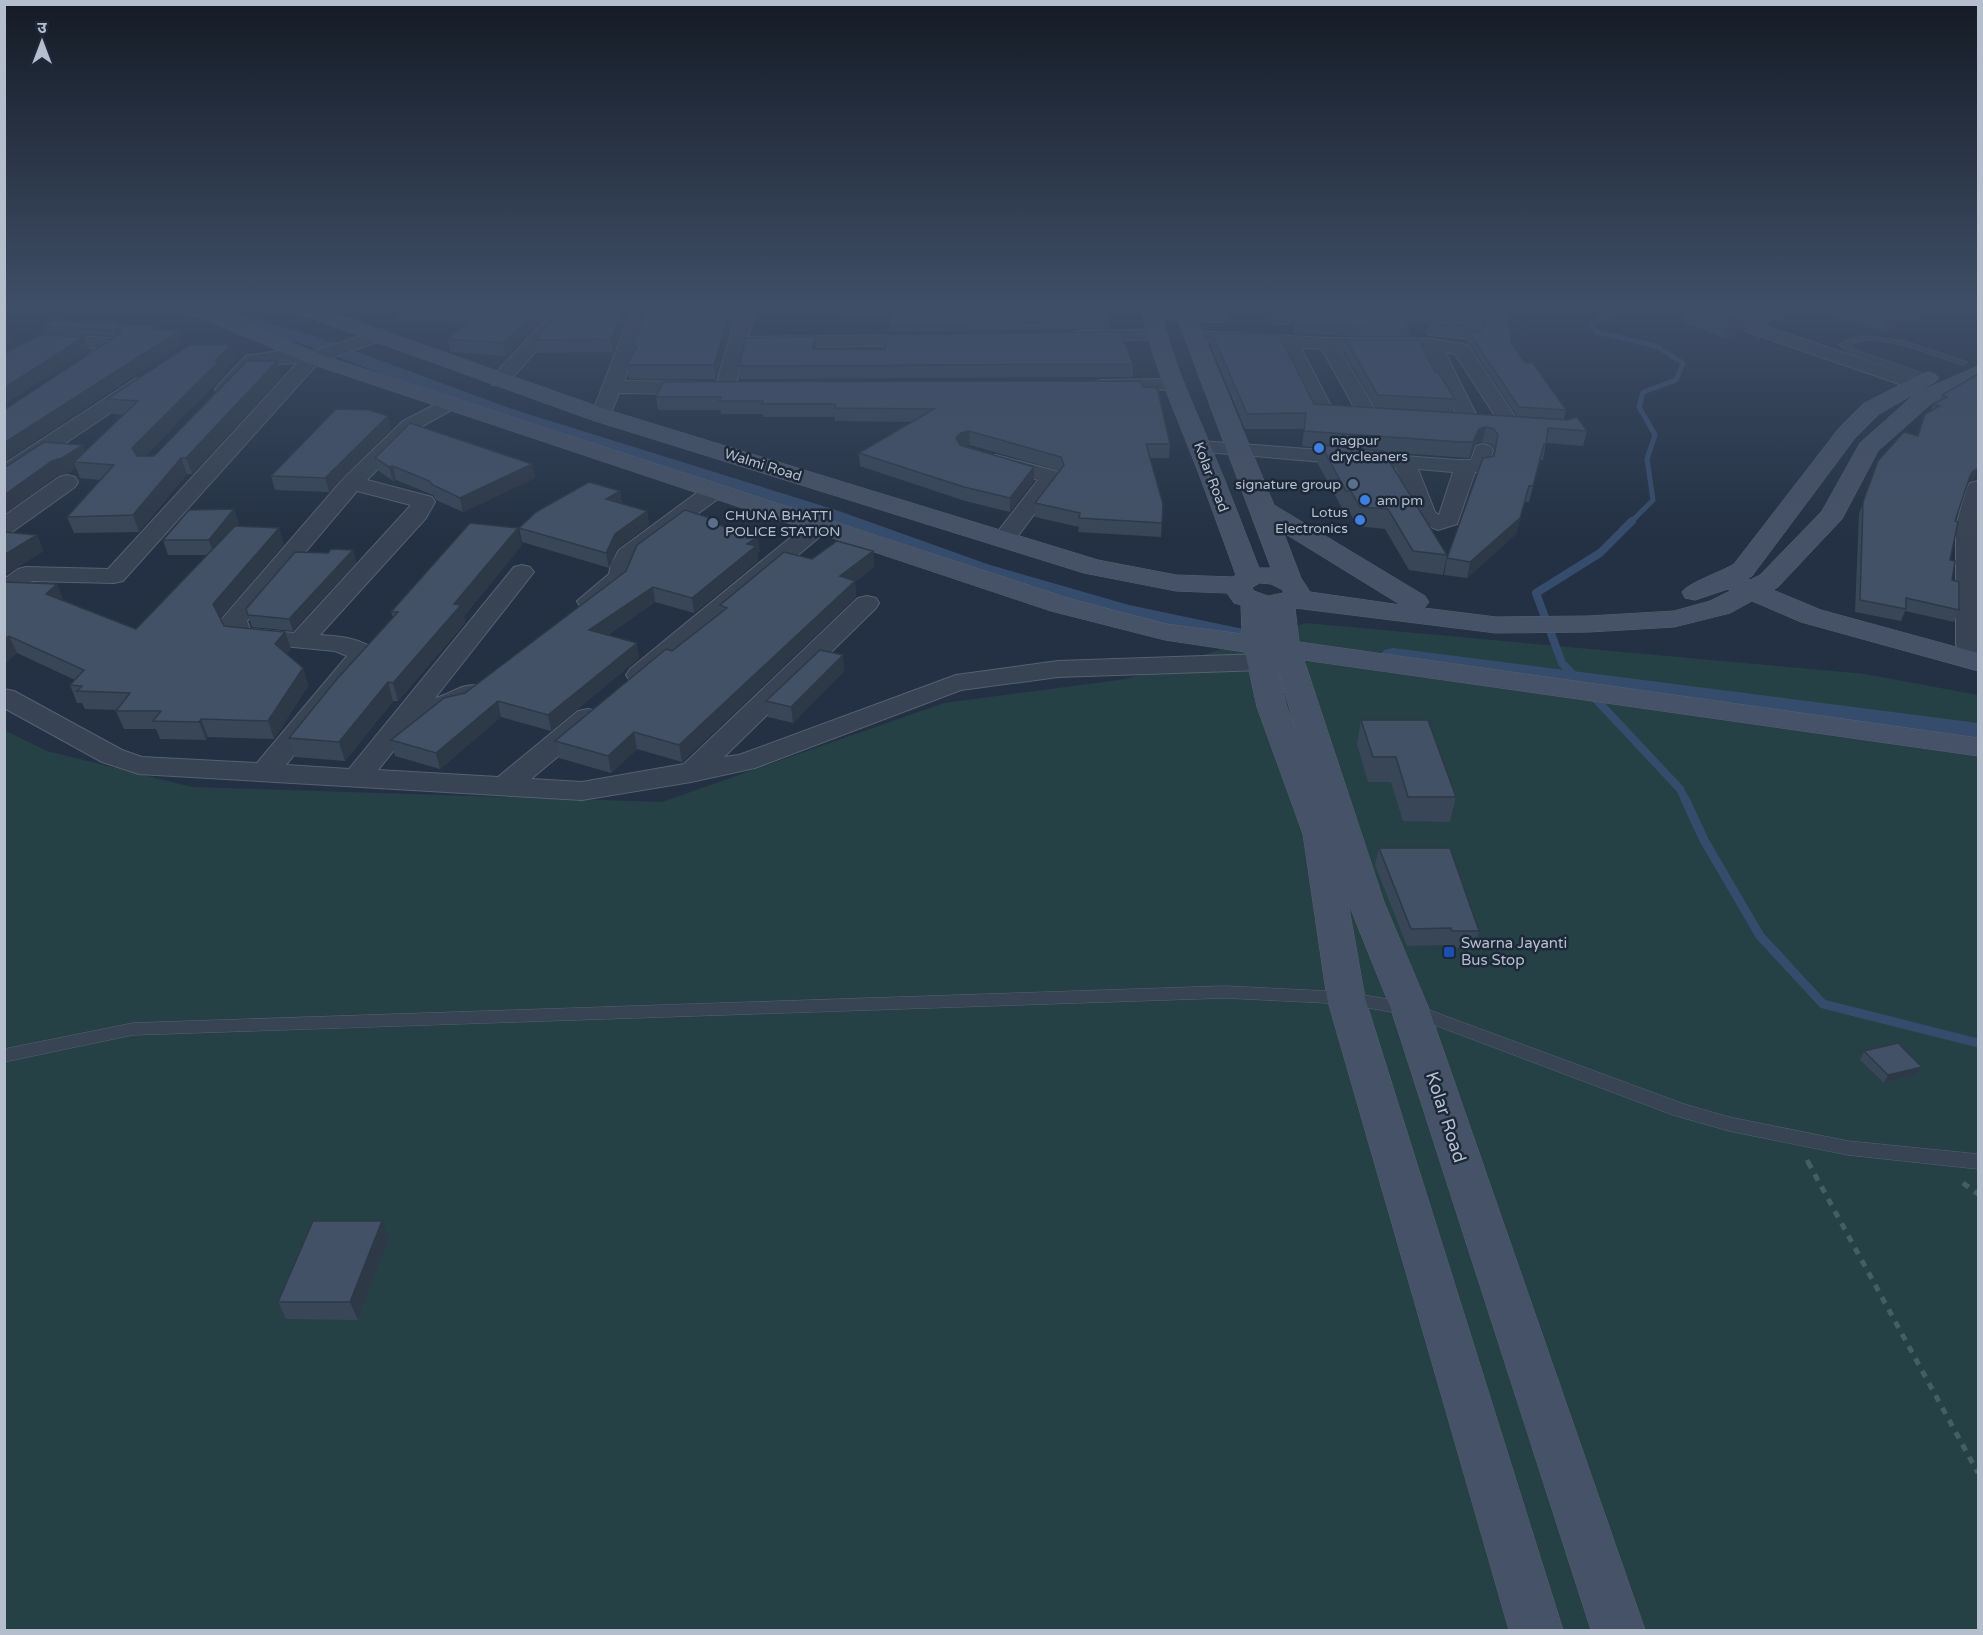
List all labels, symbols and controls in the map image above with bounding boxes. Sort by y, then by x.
north arrow [12,12,72,72]
text: उ [37,18,47,38]
place label: nagpur drycleaners [1331,432,1408,465]
street label: Kolar Road [1190,440,1232,514]
marker: nagpur drycleaners [1312,441,1326,455]
street label: Walmi Road [722,445,804,485]
place label: signature group [1235,476,1341,493]
marker: signature group [1346,477,1360,491]
place label: am pm [1377,492,1423,509]
marker: am pm [1358,493,1372,507]
place label: Lotus Electronics [1275,504,1348,537]
place label: CHUNA BHATTI POLICE STATION [725,507,841,540]
marker: Lotus Electronics [1353,513,1367,527]
marker: CHUNA BHATTI POLICE STATION [706,516,720,530]
place label: Swarna Jayanti Bus Stop [1461,934,1567,969]
marker: Swarna Jayanti Bus Stop [1442,945,1456,959]
street label: Kolar Road [1421,1069,1471,1165]

